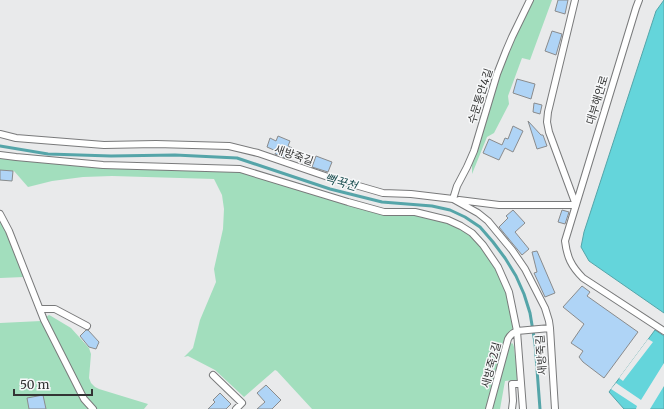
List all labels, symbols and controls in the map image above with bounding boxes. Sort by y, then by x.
street label: 수문통안4길 [464,67,496,125]
street label: 대부해안로 [583,74,611,126]
street label: 새방죽길 [273,142,315,168]
water label: 뻑꾹천 [323,170,361,194]
street label: 새방죽길 [533,334,549,376]
street label: 새방죽2길 [478,340,504,390]
scale bar [14,371,92,397]
text: 50 m [20,377,49,392]

